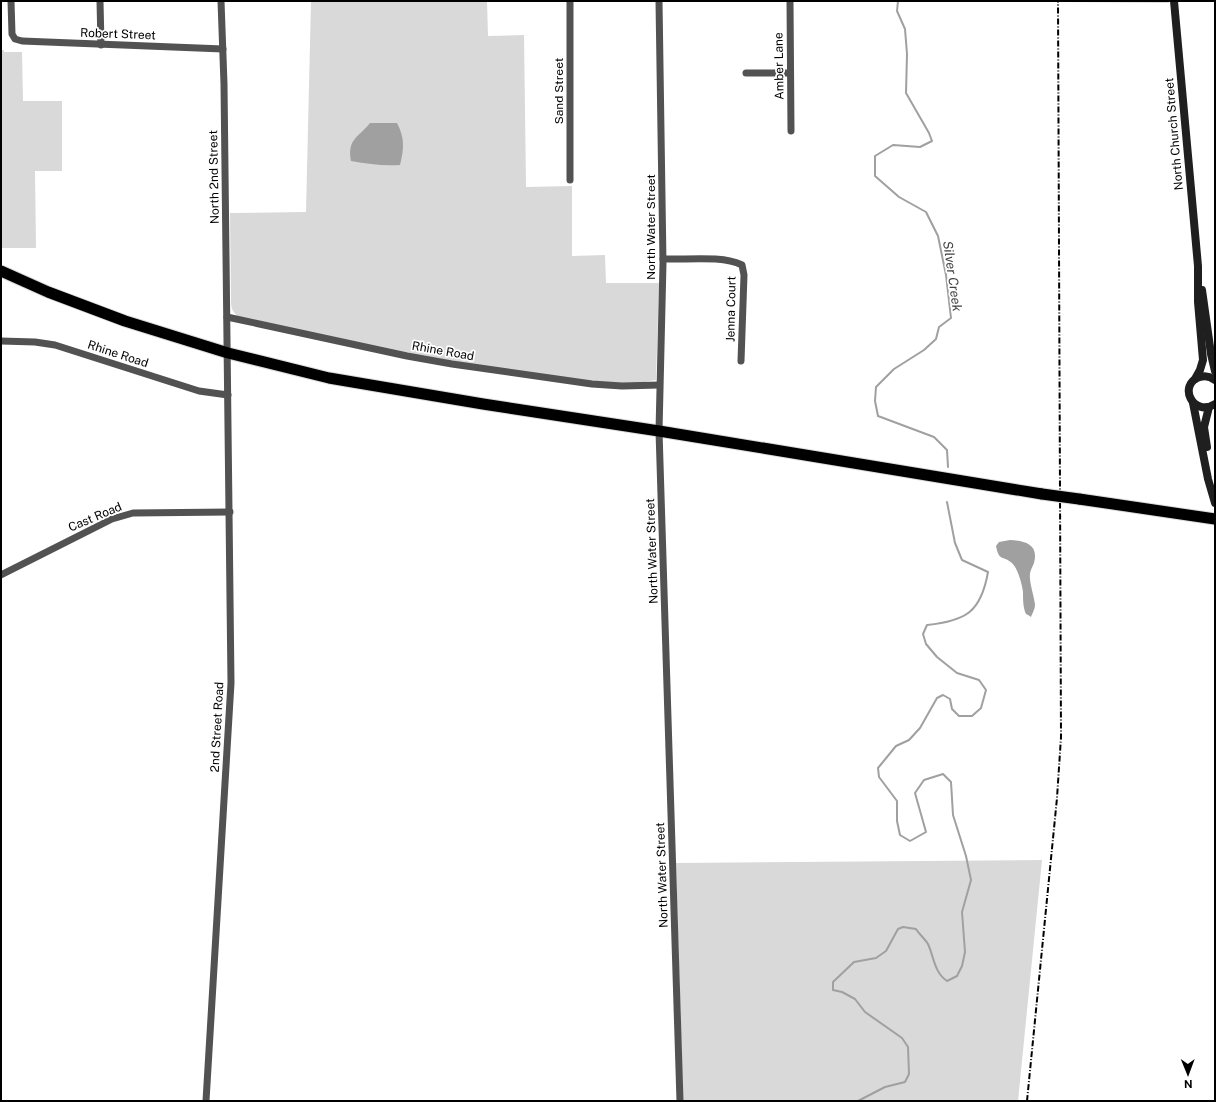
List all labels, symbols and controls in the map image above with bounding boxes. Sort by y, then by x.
street label: Robert Street [80,26,156,42]
street label: Amber Lane [771,32,787,100]
street label: Sand Street [552,57,566,124]
street label: North Church Street [1162,77,1186,191]
street label: North 2nd Street [206,130,222,224]
street label: North Water Street [644,174,658,280]
water label: Silver Creek [940,240,965,312]
street label: Jenna Court [723,276,739,342]
street label: Rhine Road [86,338,150,370]
street label: Rhine Road [411,339,475,363]
street label: North Water Street [643,498,661,604]
street label: Cast Road [66,499,124,535]
street label: 2nd Street Road [208,681,226,773]
street label: North Water Street [653,822,671,928]
north arrow [1168,1054,1208,1094]
text: N [1184,1078,1193,1090]

